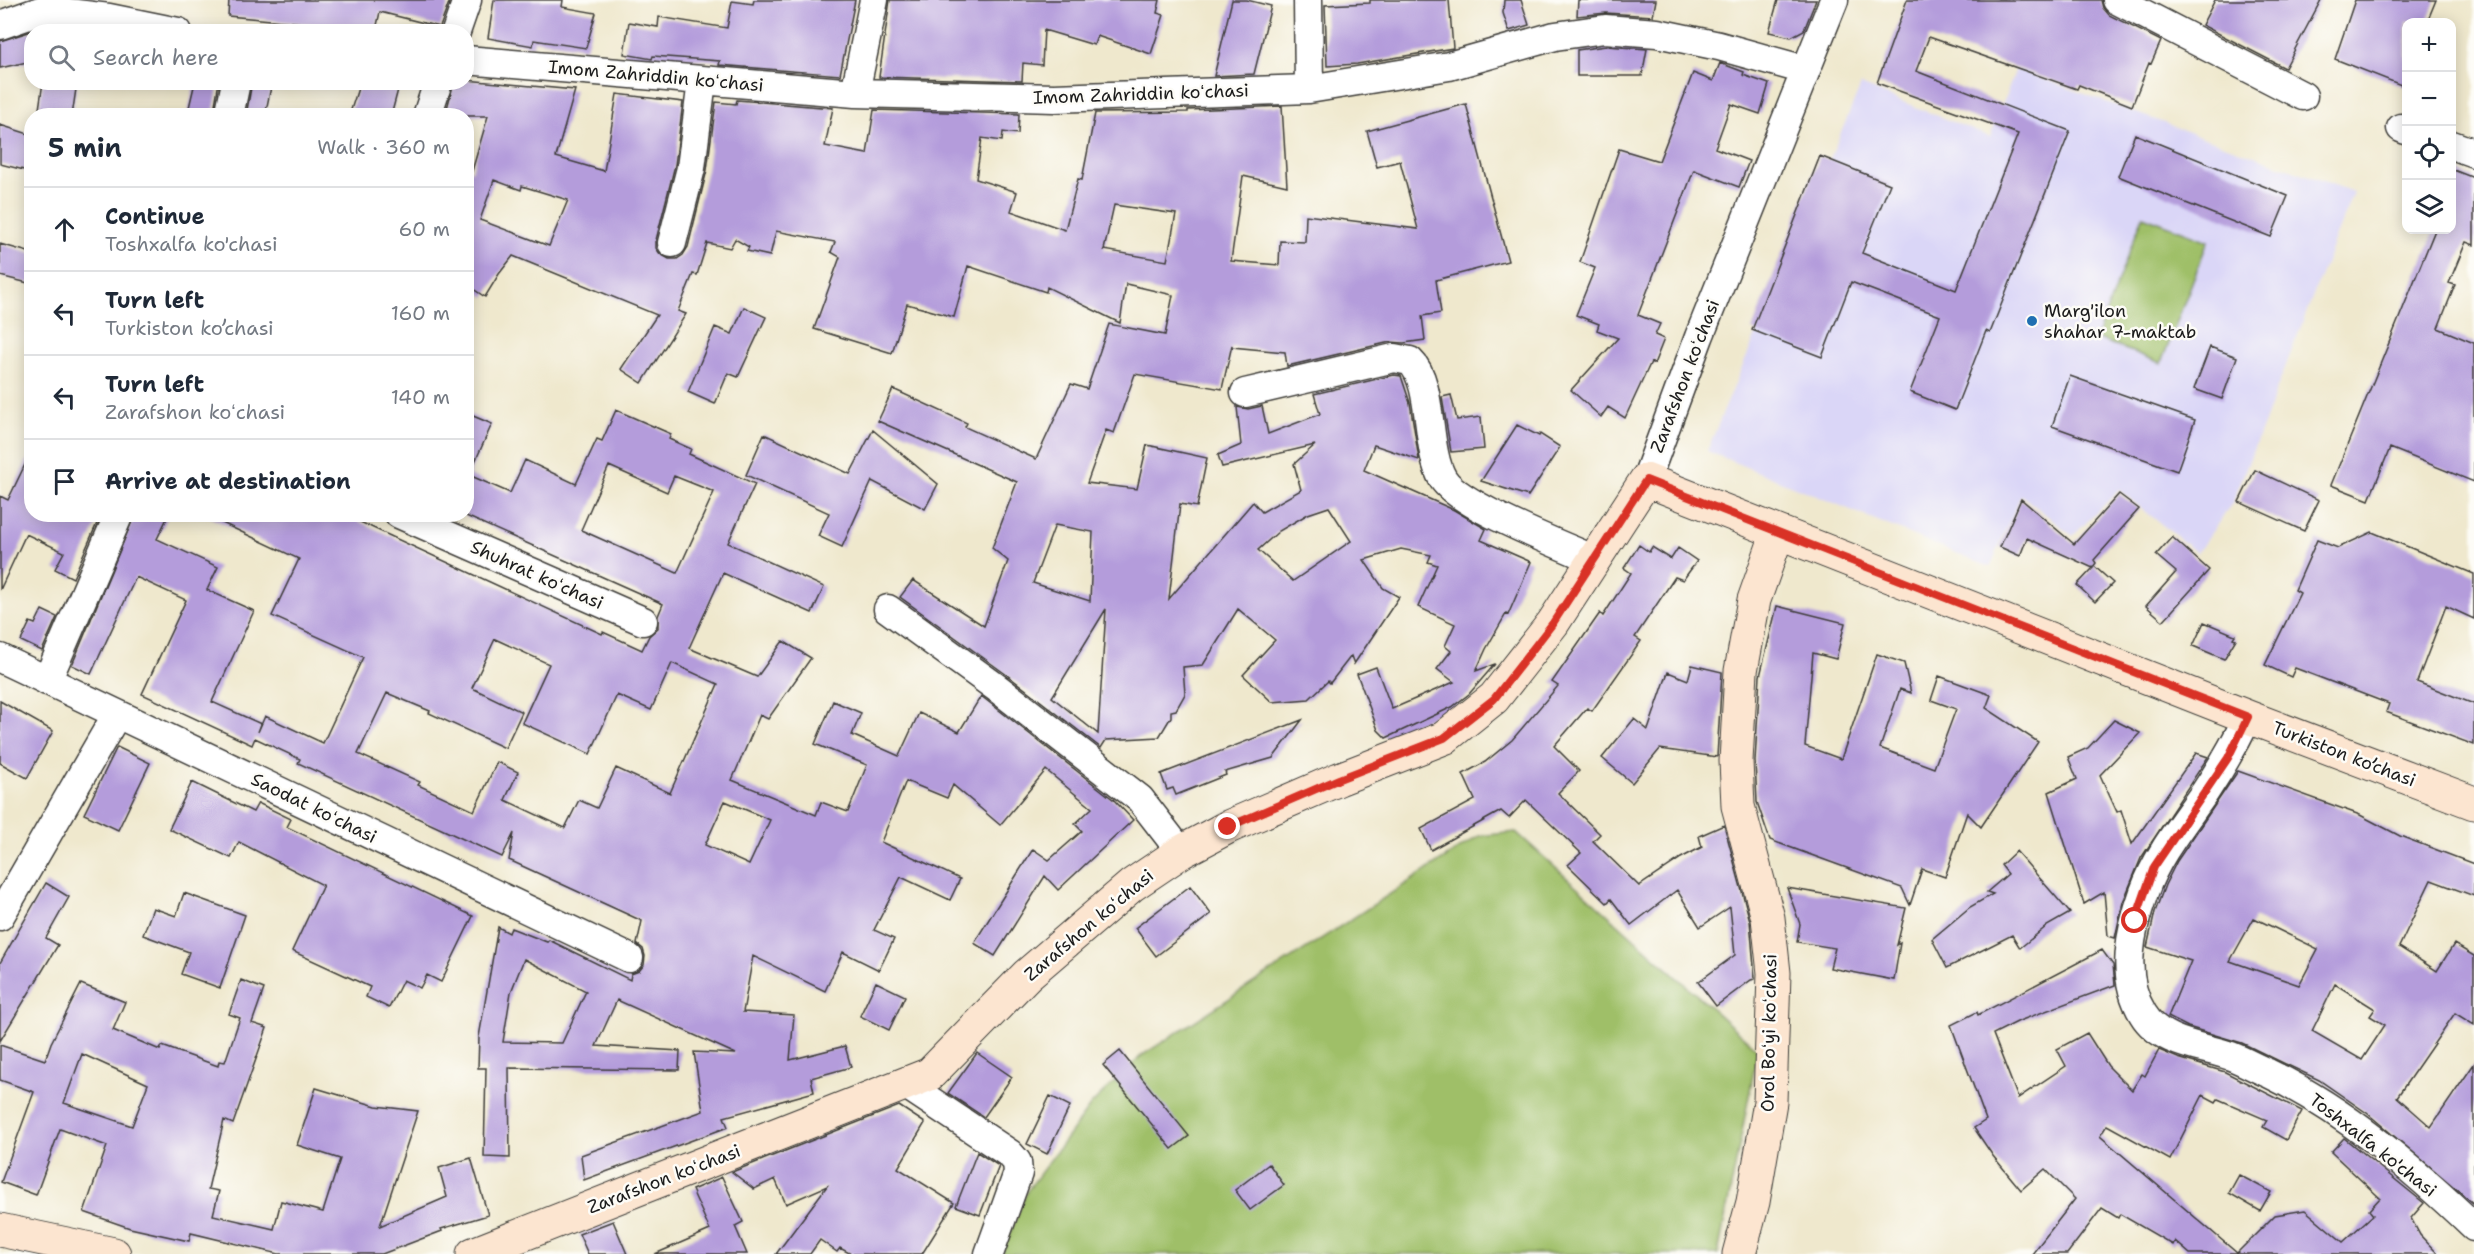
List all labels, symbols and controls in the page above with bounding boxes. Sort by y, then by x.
map controls [2402,18,2456,234]
button: + [2402,18,2456,72]
search box [24,24,474,90]
icon: search [45,41,78,74]
text: Search here [93,43,219,72]
street label: Imom Zahriddin koʻchasi [547,55,765,97]
button: − [2402,72,2456,126]
street label: Imom Zahriddin koʻchasi [1033,78,1249,110]
button: locate [2402,126,2456,180]
text: 5 min [48,130,122,165]
text: Walk · 360 m [317,134,450,160]
button: layers [2402,180,2456,234]
text: Continue [105,202,205,231]
icon: ahead [48,213,81,246]
text: 60 m [398,216,450,242]
text: Toshxalfa ko'chasi [105,231,278,257]
text: Turn left [105,286,204,315]
street label: Zarafshon koʻchasi [1645,296,1725,456]
icon: left [48,297,81,330]
place label: Marg'ilon shahar 7-maktab [2044,299,2196,344]
text: 160 m [391,300,450,326]
marker: Marg'ilon shahar 7-maktab [2025,314,2039,328]
text: Turkiston ko’chasi [105,315,274,341]
text: Turn left [105,370,204,399]
icon: left [48,381,81,414]
text: 140 m [391,384,450,410]
text: Zarafshon koʻchasi [105,399,285,425]
icon: arrive [48,465,81,498]
text: Arrive at destination [105,467,351,496]
street label: Shuhrat koʻchasi [467,535,607,615]
street label: Turkiston ko’chasi [2269,716,2419,792]
street label: Saodat koʻchasi [247,767,381,849]
route end [1214,813,1240,839]
street label: Zarafshon koʻchasi [1019,864,1159,986]
route start [2121,907,2147,933]
street label: Orol Boʻyi koʻchasi [1756,954,1782,1112]
street label: Toshxalfa ko'chasi [2304,1088,2442,1202]
street label: Zarafshon koʻchasi [584,1139,744,1219]

